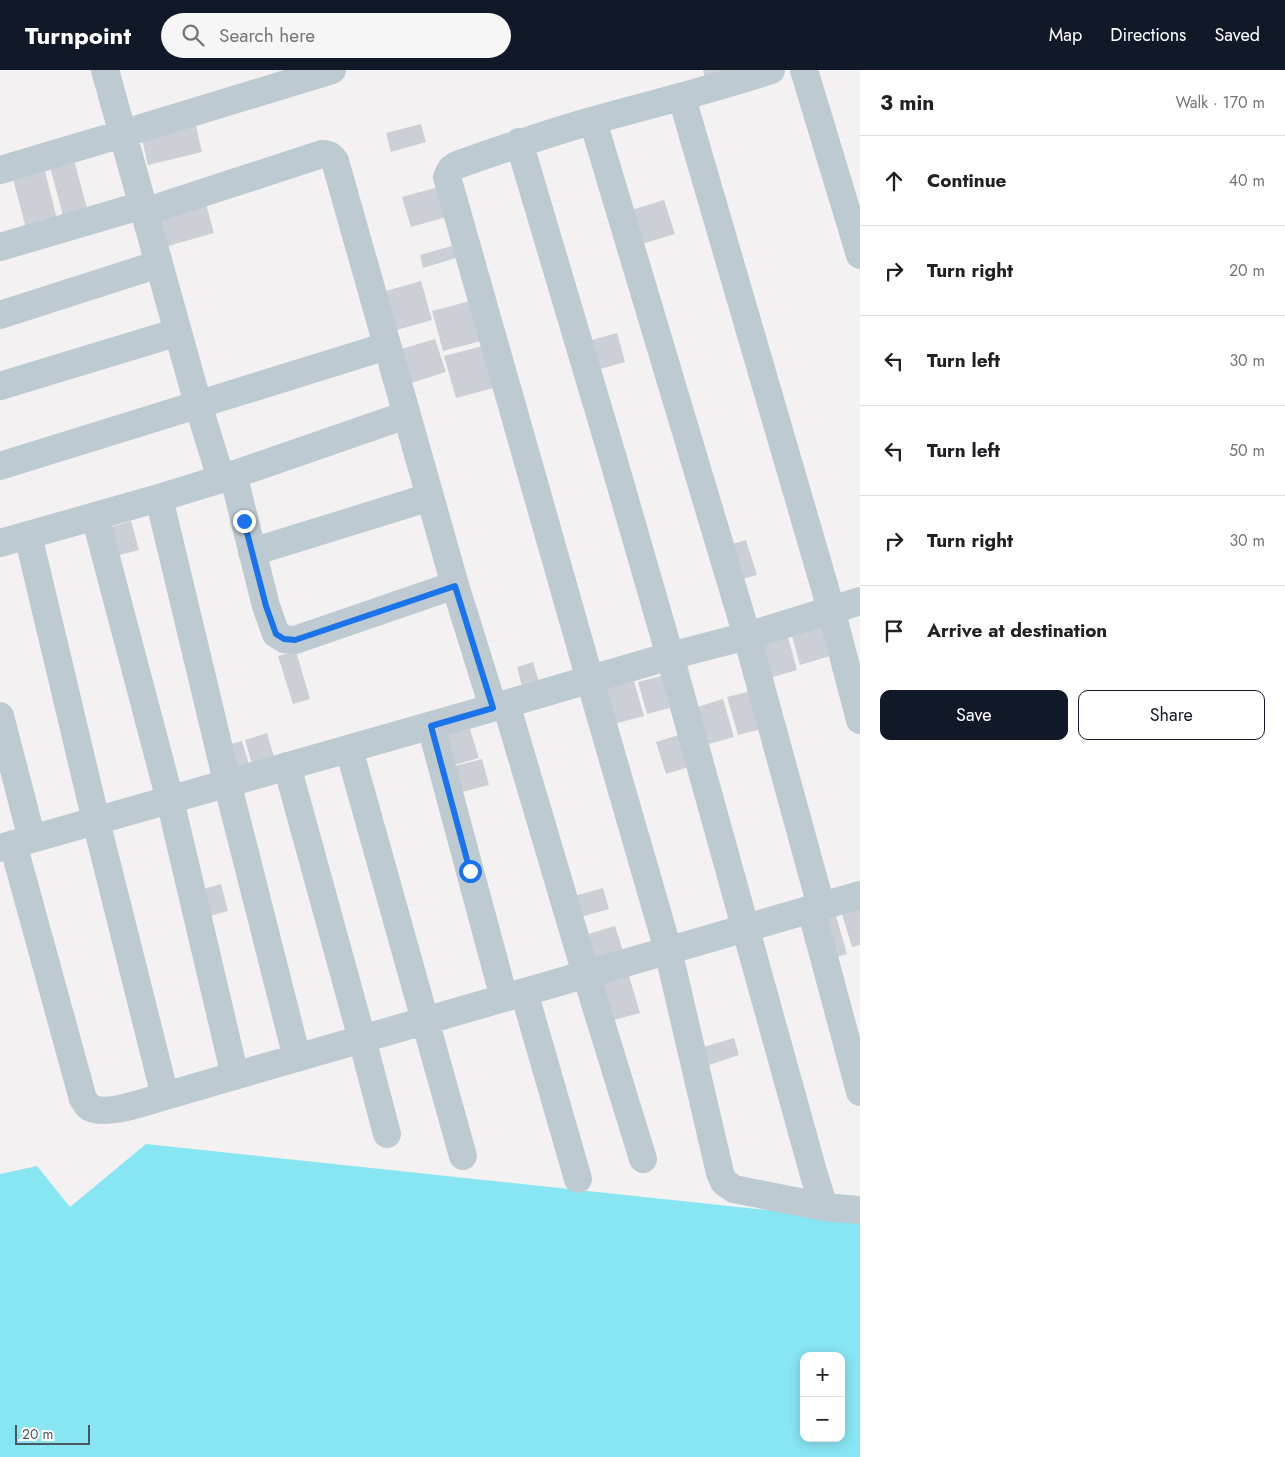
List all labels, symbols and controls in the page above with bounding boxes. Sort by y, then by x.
search box [161,13,511,58]
text: Turnpoint [25,18,131,53]
icon: search [179,21,207,49]
text: Search here [219,22,315,49]
text: Map [1049,22,1082,48]
text: Directions [1110,22,1186,48]
text: Saved [1214,22,1260,48]
text: 3 min [880,88,934,118]
text: Walk · 170 m [1175,91,1265,114]
icon: ahead [880,167,908,195]
text: Continue [927,167,1006,194]
text: 40 m [1229,169,1265,192]
icon: right [880,257,908,285]
text: Turn right [927,257,1013,284]
text: 20 m [1229,259,1265,282]
icon: left [880,347,908,375]
text: Turn left [927,347,1000,374]
text: 30 m [1229,349,1265,372]
icon: left [880,437,908,465]
text: Turn left [927,437,1000,464]
text: 50 m [1229,439,1265,462]
route end [233,510,256,533]
icon: right [880,527,908,555]
text: Turn right [927,527,1013,554]
text: 30 m [1229,529,1265,552]
icon: arrive [880,617,908,645]
text: Arrive at destination [927,617,1107,644]
button: Save [880,690,1068,740]
button: Share [1078,690,1265,740]
route start [459,860,482,883]
map controls [800,1352,845,1442]
button: + [800,1352,845,1397]
button: − [800,1397,845,1442]
scale bar [15,1422,90,1445]
text: 20 m [22,1424,54,1444]

